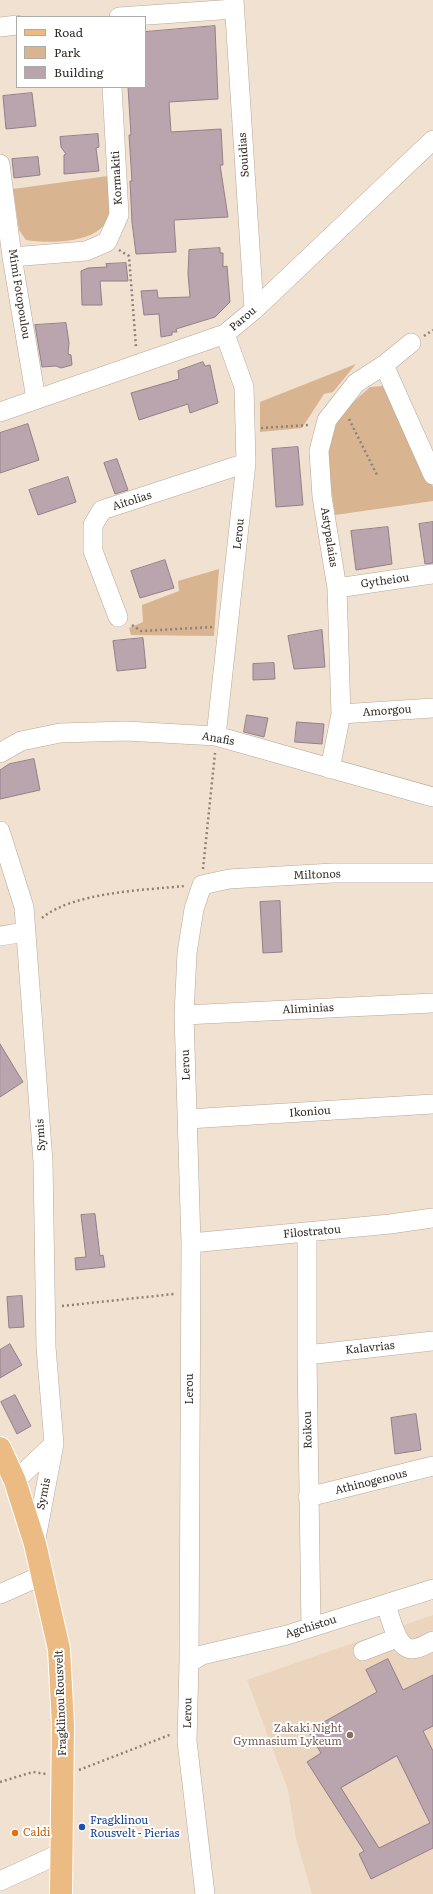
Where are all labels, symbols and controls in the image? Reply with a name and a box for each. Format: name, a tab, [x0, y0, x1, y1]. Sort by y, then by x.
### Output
legend	[16, 16, 146, 88]
text: Road	[54, 23, 83, 41]
text: Park	[54, 43, 80, 61]
text: Building	[54, 63, 103, 81]
street label: Souidias	[236, 132, 252, 178]
street label: Kormakiti	[109, 151, 125, 205]
street label: Mimi Fotopoulou	[5, 248, 33, 340]
street label: Parou	[227, 304, 259, 334]
street label: Aitolias	[111, 489, 153, 513]
street label: Astypalaias	[318, 506, 340, 568]
street label: Lerou	[231, 518, 247, 550]
street label: Gytheiou	[360, 571, 410, 591]
street label: Amorgou	[362, 703, 412, 719]
street label: Anafis	[201, 730, 235, 748]
street label: Miltonos	[293, 868, 341, 882]
street label: Aliminias	[282, 1001, 334, 1017]
street label: Lerou	[179, 1049, 193, 1081]
street label: Ikoniou	[289, 1104, 331, 1120]
street label: Symis	[33, 1119, 49, 1151]
street label: Filostratou	[283, 1223, 341, 1241]
street label: Kalavrias	[345, 1339, 395, 1357]
street label: Lerou	[183, 1373, 197, 1405]
street label: Roikou	[301, 1411, 315, 1449]
street label: Athinogenous	[334, 1467, 408, 1497]
street label: Symis	[34, 1477, 54, 1511]
street label: Agchistou	[284, 1613, 338, 1641]
street label: Fragklinou Rousvelt	[53, 1650, 69, 1756]
street label: Lerou	[181, 1697, 195, 1729]
place label: Zakaki Night Gymnasium Lykeum	[233, 1722, 342, 1748]
marker: Zakaki Night Gymnasium Lykeum	[345, 1730, 355, 1740]
place label: Fragklinou Rousvelt - Pierias	[90, 1814, 180, 1840]
marker: Fragklinou Rousvelt - Pierias	[77, 1822, 87, 1832]
place label: Caldi	[23, 1826, 50, 1840]
marker: Caldi	[10, 1828, 20, 1838]

